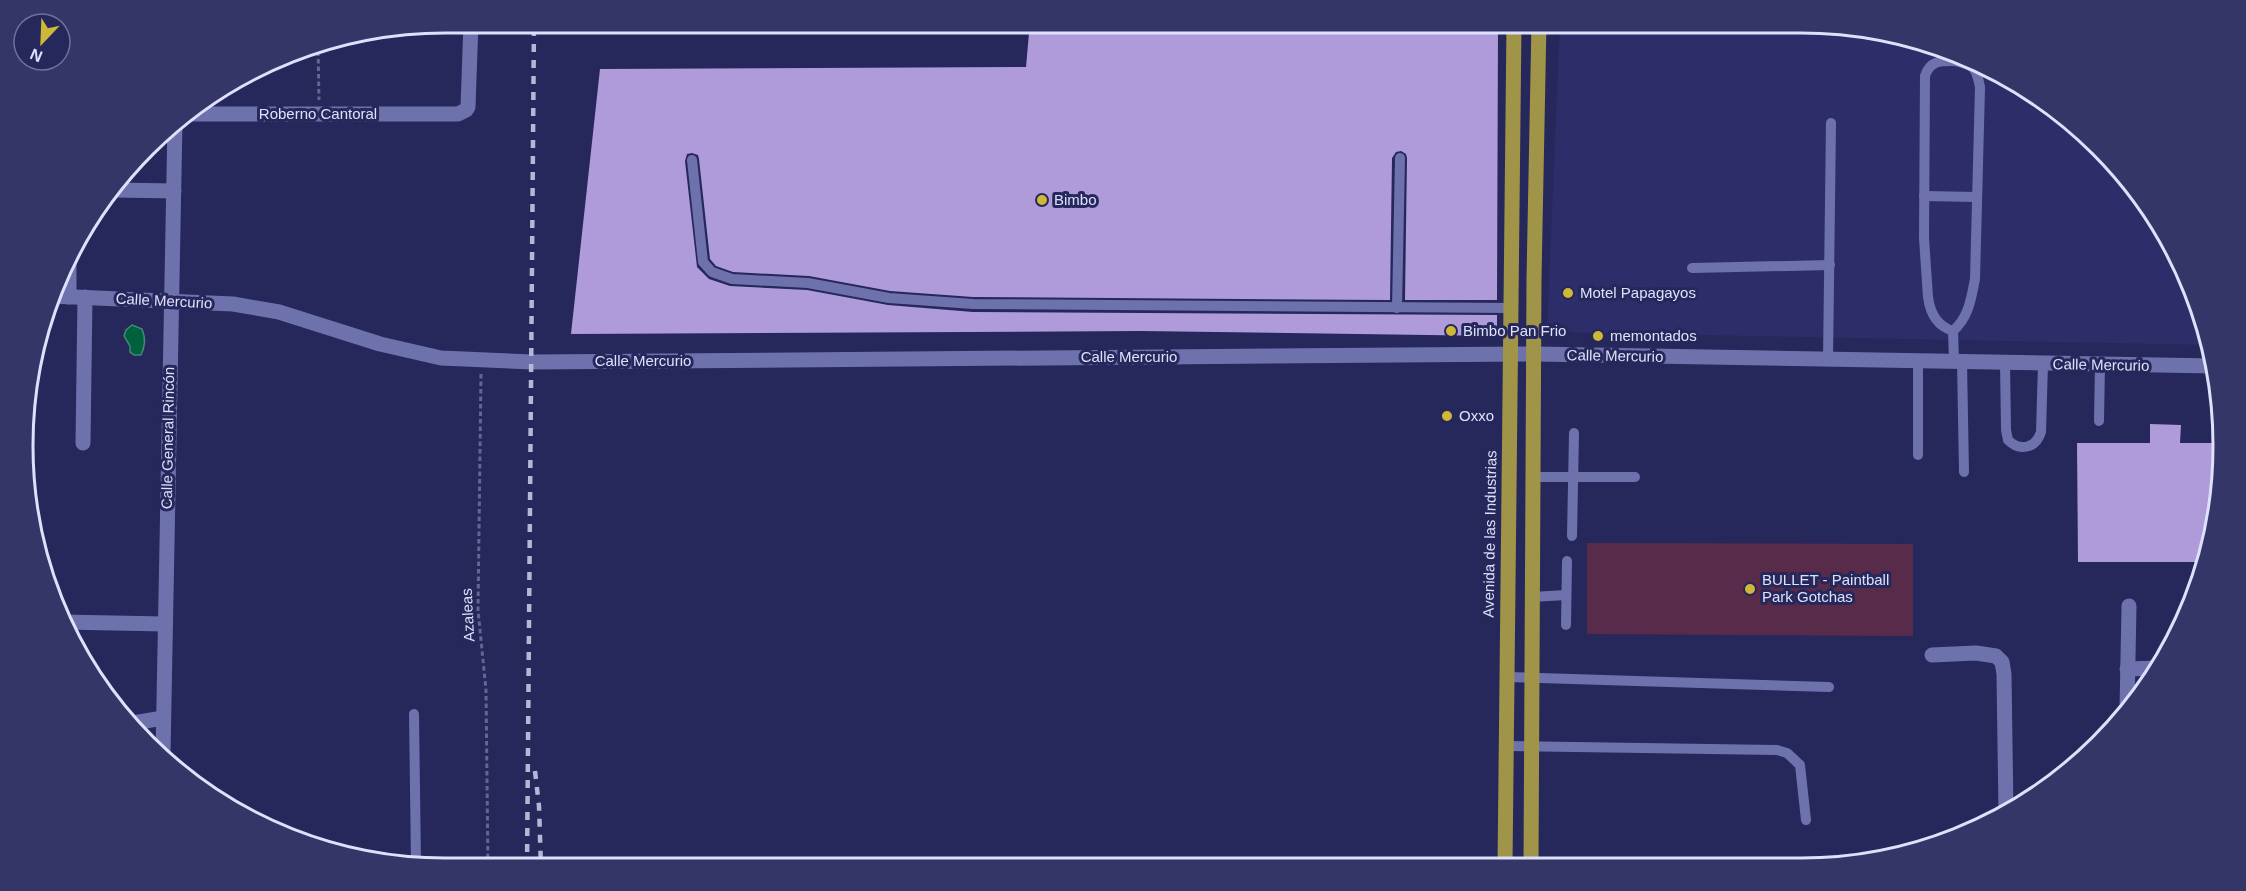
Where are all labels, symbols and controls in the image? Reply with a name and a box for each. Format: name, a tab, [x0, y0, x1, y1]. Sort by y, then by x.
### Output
north arrow	[12, 12, 72, 72]
text: N	[28, 45, 45, 65]
street label: Roberno Cantoral	[259, 105, 377, 122]
place label: Bimbo	[1054, 191, 1097, 208]
marker: Bimbo	[1035, 193, 1049, 207]
place label: Motel Papagayos	[1580, 284, 1696, 301]
marker: Motel Papagayos	[1561, 286, 1575, 300]
street label: Calle Mercurio	[115, 289, 213, 312]
place label: Bimbo Pan Frio	[1463, 322, 1566, 339]
marker: Bimbo Pan Frio	[1444, 324, 1458, 338]
place label: memontados	[1610, 327, 1697, 344]
marker: memontados	[1591, 329, 1605, 343]
street label: Calle Mercurio	[1567, 346, 1664, 365]
street label: Calle Mercurio	[1081, 348, 1177, 365]
street label: Calle Mercurio	[595, 352, 691, 369]
street label: Calle Mercurio	[2053, 355, 2150, 374]
street label: Calle General Rincón	[158, 367, 177, 509]
place label: Oxxo	[1459, 407, 1494, 424]
marker: Oxxo	[1440, 409, 1454, 423]
street label: Avenida de las Industrias	[1480, 450, 1499, 618]
place label: BULLET - Paintball Park Gotchas	[1762, 571, 1889, 605]
marker: BULLET - Paintball Park Gotchas	[1743, 582, 1757, 596]
street label: Azaleas	[458, 588, 477, 642]

